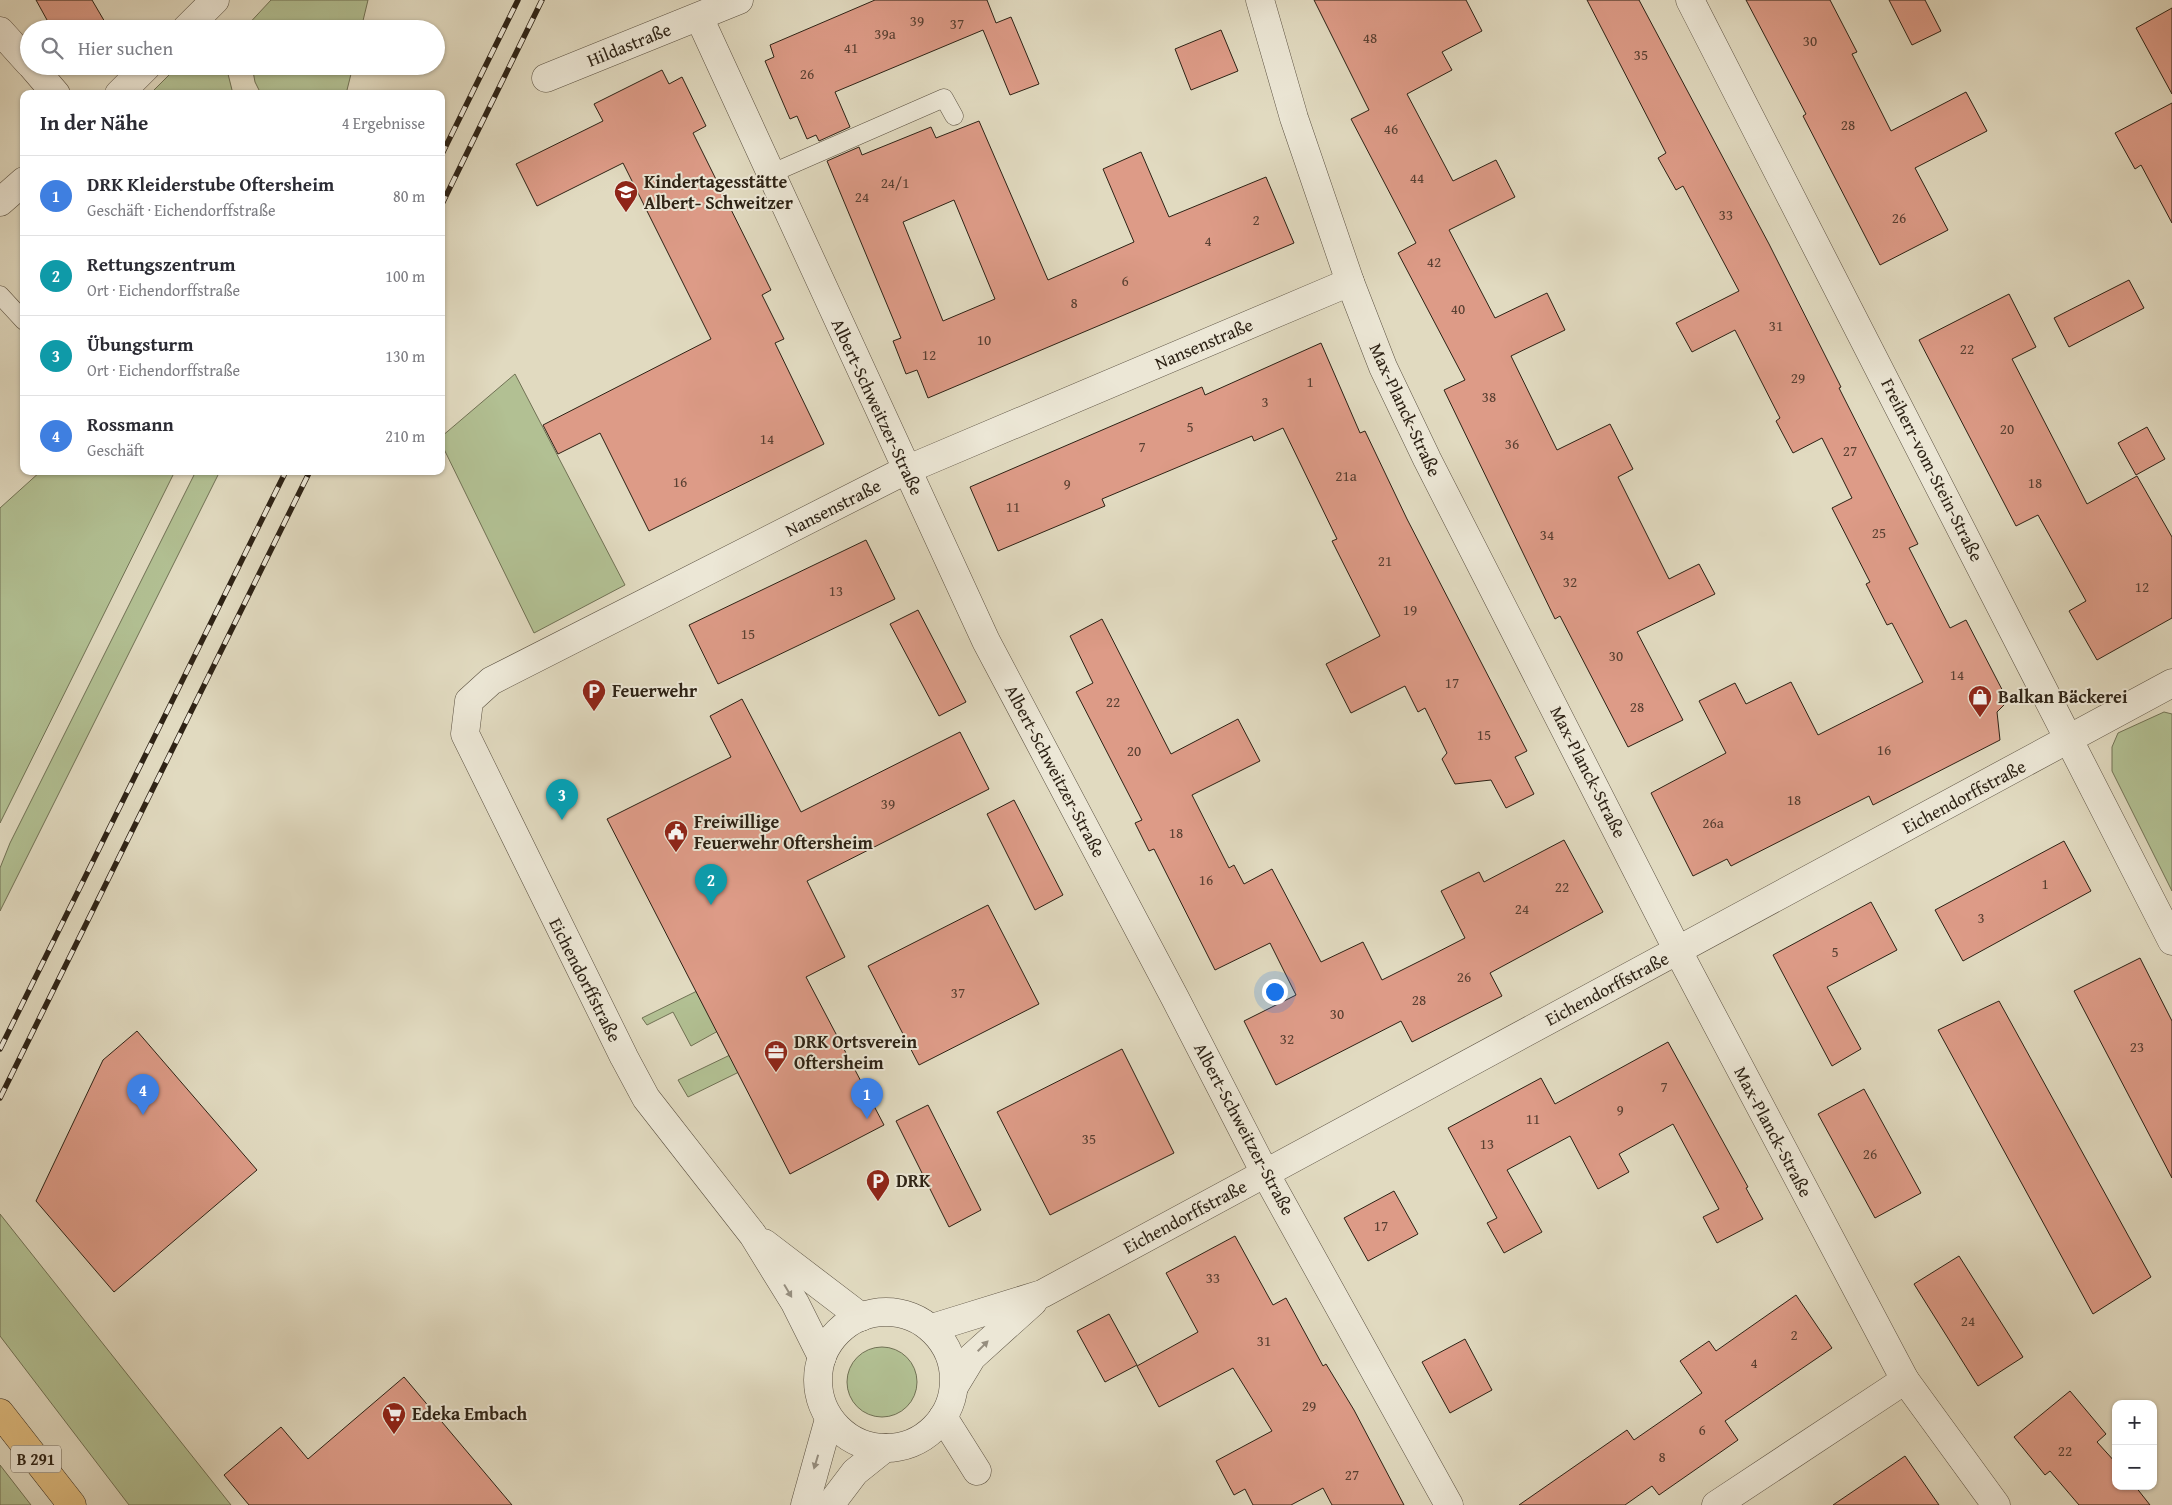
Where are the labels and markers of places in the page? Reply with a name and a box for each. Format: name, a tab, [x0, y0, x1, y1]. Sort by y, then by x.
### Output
place label: Kindertagesstätte Albert- Schweitzer	[644, 168, 794, 216]
school or university icon: Kindertagesstätte Albert- Schweitzer	[613, 179, 639, 213]
place label: Feuerwehr	[612, 677, 698, 704]
parking icon: Feuerwehr	[581, 678, 607, 712]
place label: Balkan Bäckerei	[1998, 683, 2128, 710]
shop icon: Balkan Bäckerei	[1967, 684, 1993, 718]
pin: 3	[546, 779, 578, 820]
place label: Freiwillige Feuerwehr Oftersheim	[694, 808, 874, 856]
public building icon: Freiwillige Feuerwehr Oftersheim	[663, 819, 689, 853]
pin: 2	[695, 864, 727, 905]
place label: DRK Ortsverein Oftersheim	[794, 1028, 917, 1076]
office icon: DRK Ortsverein Oftersheim	[763, 1039, 789, 1073]
pin: 4	[127, 1074, 159, 1115]
pin: 1	[851, 1078, 883, 1119]
place label: DRK	[896, 1167, 931, 1194]
parking icon: DRK	[865, 1168, 891, 1202]
place label: Edeka Embach	[412, 1400, 527, 1427]
supermarket icon: Edeka Embach	[381, 1401, 407, 1435]

